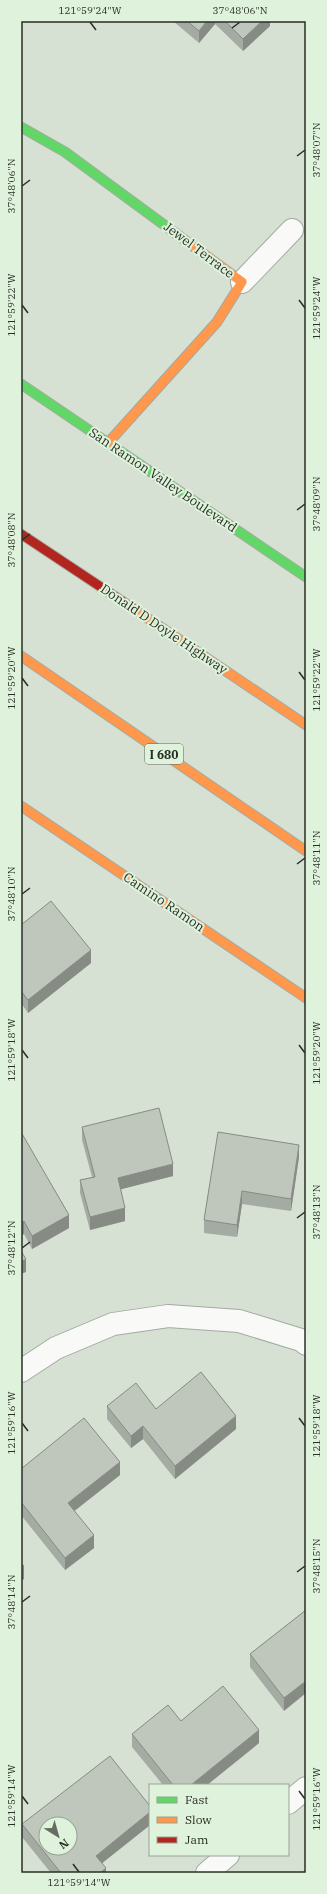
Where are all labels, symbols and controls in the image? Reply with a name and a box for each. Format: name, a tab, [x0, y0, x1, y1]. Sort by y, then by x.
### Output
text: 121°59'24"W	[58, 4, 122, 17]
text: 37°48'06"N	[213, 4, 268, 17]
text: 37°48'07"N	[310, 122, 323, 178]
text: 37°48'06"N	[5, 158, 18, 214]
street label: Jewel Terrace	[160, 218, 238, 282]
text: 121°59'22"W	[5, 273, 18, 337]
text: 121°59'24"W	[310, 276, 323, 340]
street label: San Ramon Valley Boulevard	[86, 424, 240, 536]
text: 37°48'09"N	[310, 476, 323, 532]
text: 37°48'08"N	[5, 512, 18, 568]
street label: Donald D Doyle Highway	[97, 580, 231, 678]
text: 121°59'20"W	[5, 646, 18, 710]
text: 121°59'22"W	[310, 648, 323, 712]
road number: I 680	[145, 744, 183, 764]
text: 37°48'11"N	[310, 830, 323, 886]
text: 37°48'10"N	[5, 866, 18, 922]
street label: Camino Ramon	[120, 869, 208, 935]
text: 121°59'18"W	[5, 1018, 18, 1082]
text: 121°59'20"W	[310, 1021, 323, 1085]
text: 37°48'13"N	[310, 1184, 323, 1240]
text: 37°48'12"N	[5, 1220, 18, 1276]
text: 121°59'16"W	[5, 1391, 18, 1455]
text: 121°59'18"W	[310, 1394, 323, 1458]
text: 37°48'15"N	[310, 1538, 323, 1594]
text: 37°48'14"N	[5, 1574, 18, 1630]
text: 121°59'14"W	[5, 1764, 18, 1828]
text: 121°59'16"W	[310, 1767, 323, 1831]
legend	[149, 1784, 289, 1856]
text: Fast	[185, 1792, 209, 1807]
text: Slow	[185, 1812, 212, 1827]
north arrow	[38, 1816, 78, 1856]
text: Jam	[185, 1832, 209, 1847]
text: N	[56, 1836, 72, 1852]
text: 121°59'14"W	[47, 1876, 111, 1889]

